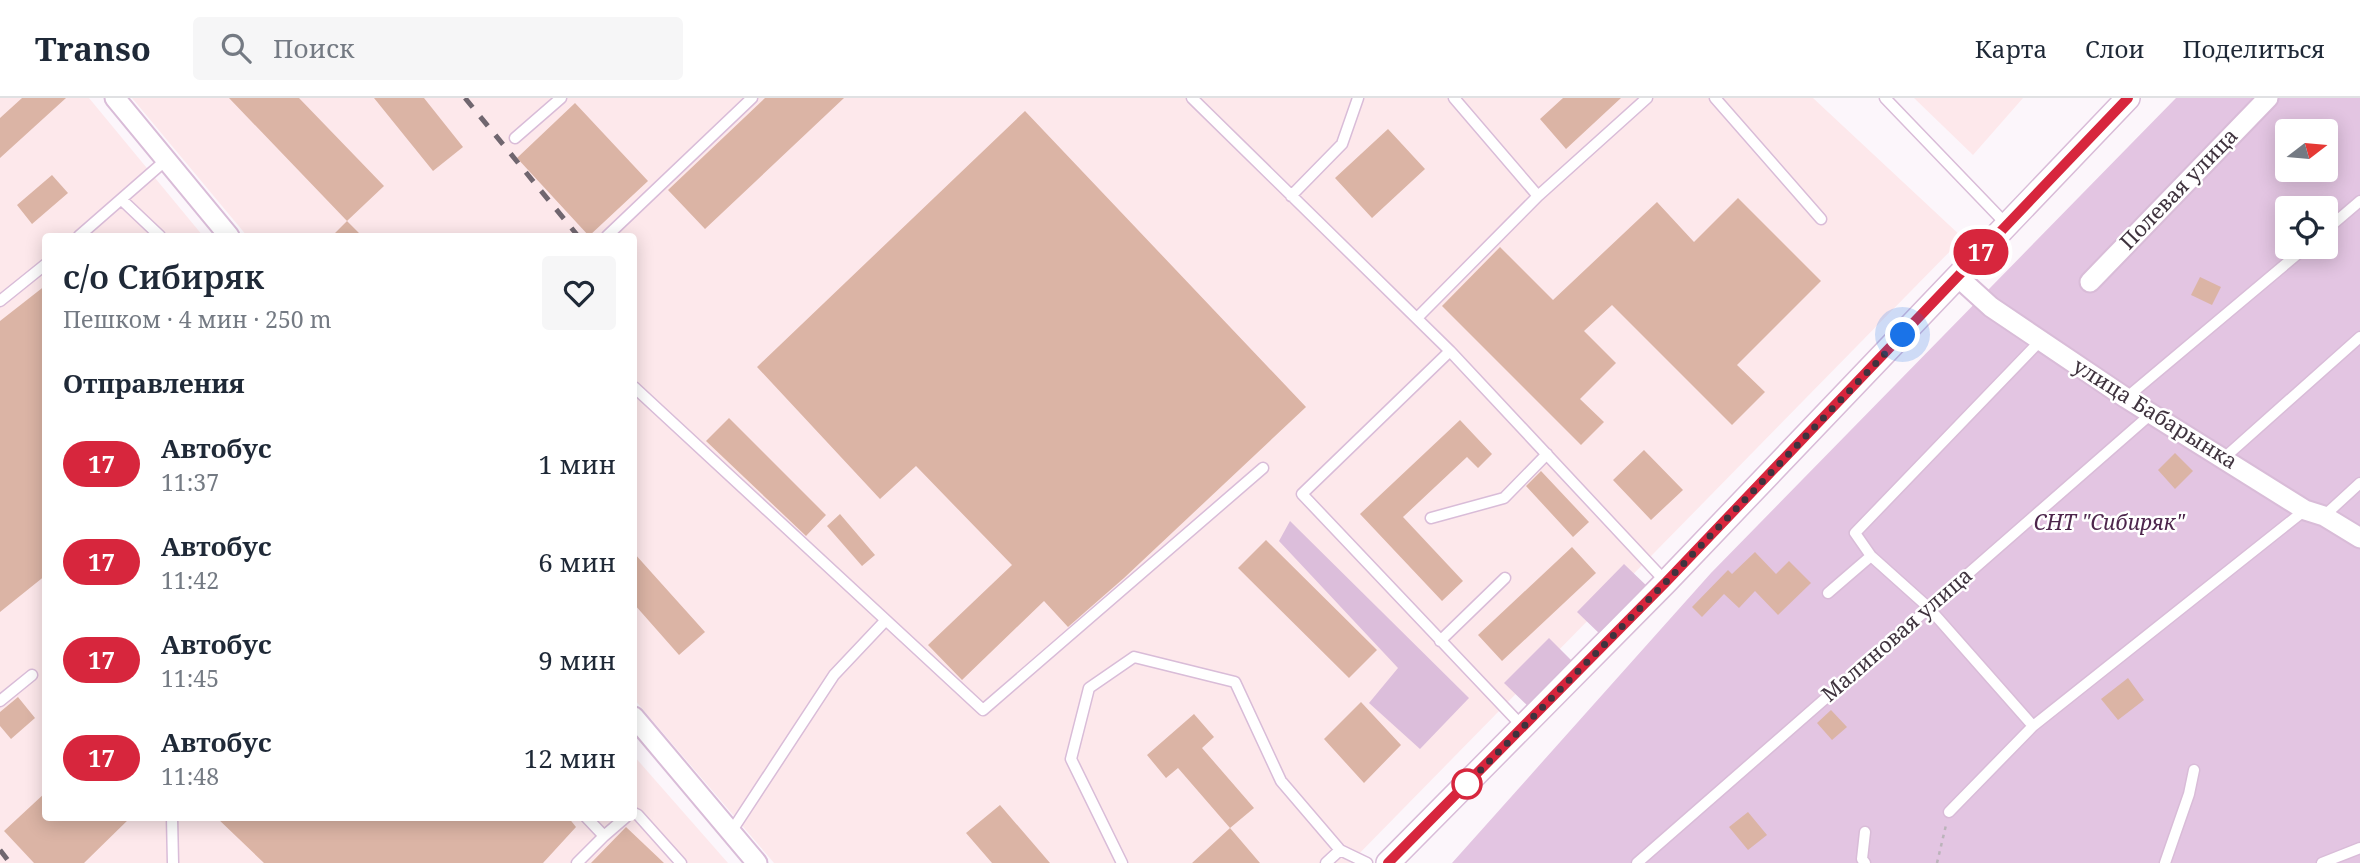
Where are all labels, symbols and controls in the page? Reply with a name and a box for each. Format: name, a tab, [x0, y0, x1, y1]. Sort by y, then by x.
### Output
search box	[193, 17, 683, 80]
text: Transo	[35, 26, 151, 71]
icon: search	[217, 29, 255, 67]
text: Поиск	[273, 30, 354, 66]
text: Карта	[1975, 32, 2047, 65]
text: Слои	[2085, 32, 2145, 65]
text: Поделиться	[2183, 32, 2325, 65]
north arrow	[2275, 119, 2338, 182]
map controls	[2275, 119, 2338, 259]
street label: Полевая улица	[2113, 122, 2243, 255]
button: locate	[2275, 196, 2338, 259]
line badge: 17	[1950, 229, 2012, 275]
text: 17	[1967, 235, 1995, 268]
text: с/о Сибиряк	[63, 254, 264, 299]
button: heart	[542, 256, 616, 330]
text: Пешком · 4 мин · 250 m	[63, 303, 331, 335]
your location	[1885, 317, 1920, 352]
street label: улица Бабарынка	[2068, 351, 2243, 475]
text: Отправления	[63, 365, 245, 401]
text: Автобус	[161, 430, 271, 466]
text: 1 мин	[538, 446, 616, 482]
text: 17	[88, 447, 115, 480]
text: 11:37	[161, 466, 219, 498]
park label: СНТ "Сибиряк"	[2033, 508, 2186, 536]
text: Автобус	[161, 528, 271, 564]
text: 6 мин	[538, 544, 616, 580]
text: 17	[88, 545, 115, 578]
street label: Малиновая улица	[1815, 561, 1978, 708]
text: 11:42	[161, 564, 219, 596]
text: Автобус	[161, 626, 271, 662]
text: 9 мин	[538, 642, 616, 678]
text: 17	[88, 643, 115, 676]
text: 11:45	[161, 662, 219, 694]
text: Автобус	[161, 724, 271, 760]
text: 12 мин	[524, 740, 616, 776]
text: 17	[88, 741, 115, 774]
text: 11:48	[161, 760, 219, 792]
unlabelled marker	[1452, 769, 1482, 799]

